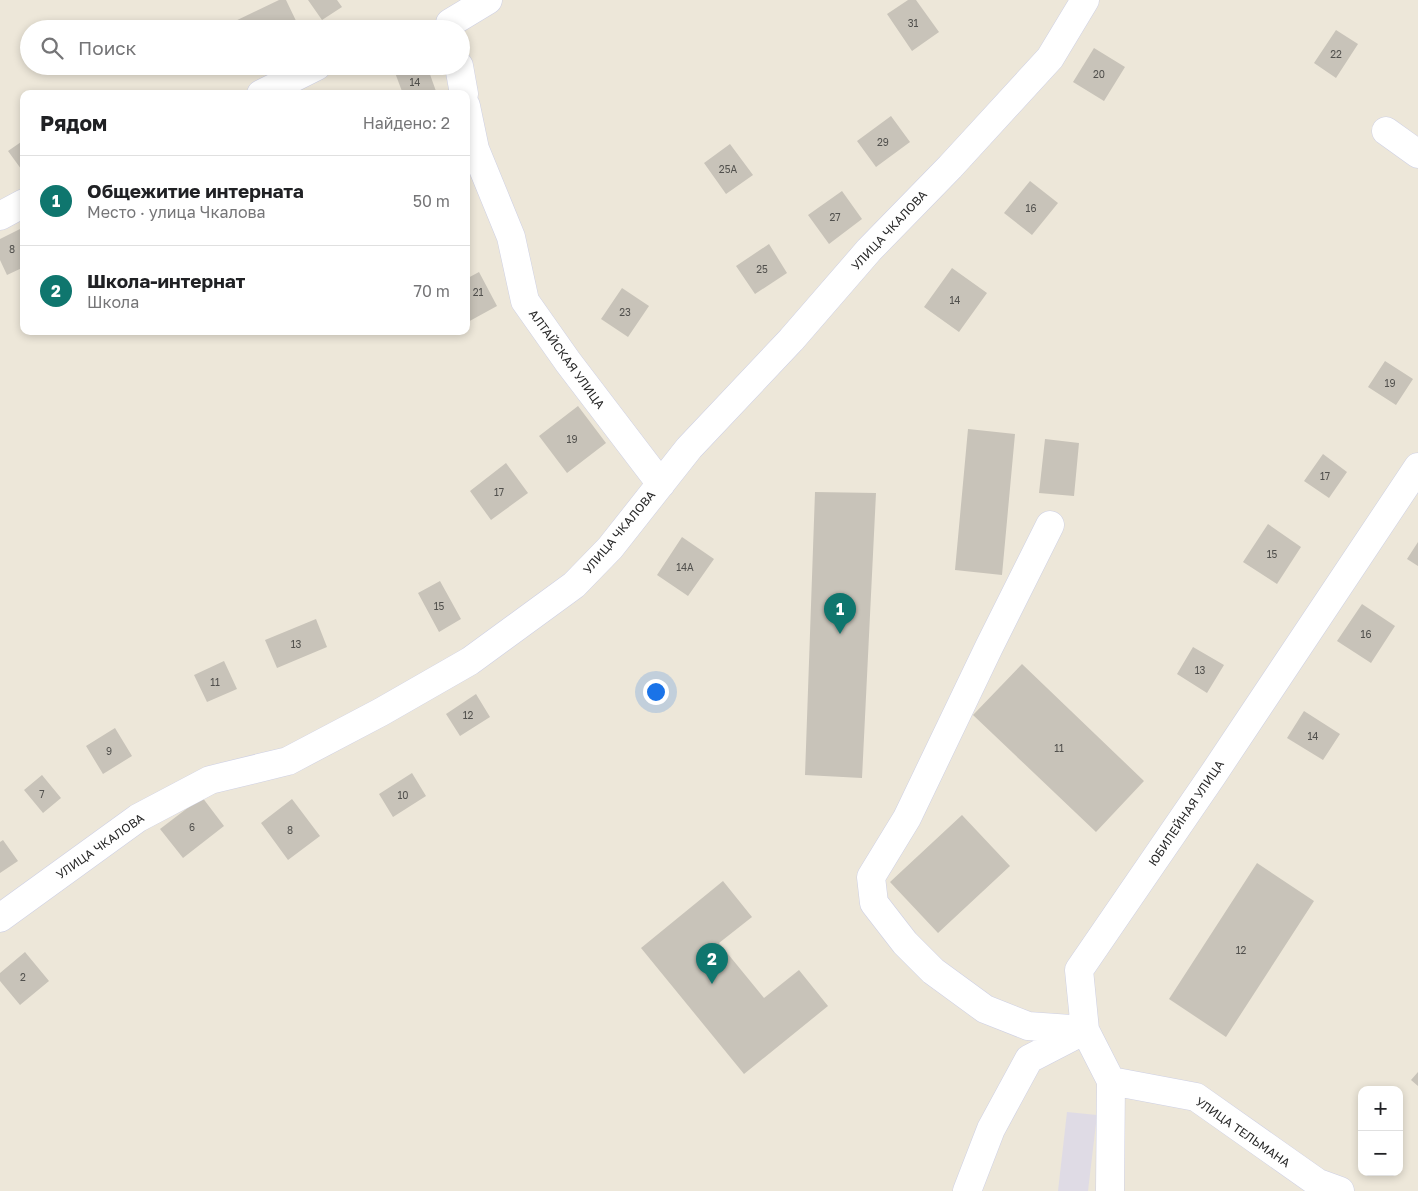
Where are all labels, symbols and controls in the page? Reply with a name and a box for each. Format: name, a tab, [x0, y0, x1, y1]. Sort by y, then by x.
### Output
house number: 31	[908, 17, 918, 29]
search box	[20, 20, 470, 75]
icon: search	[38, 34, 66, 62]
text: Поиск	[78, 36, 137, 59]
house number: 22	[1330, 48, 1342, 60]
house number: 20	[1093, 68, 1105, 80]
house number: 14	[410, 76, 420, 88]
text: Рядом	[40, 110, 107, 136]
text: Найдено: 2	[363, 113, 450, 133]
house number: 29	[877, 136, 889, 148]
house number: 25А	[719, 163, 737, 175]
text: Общежитие интерната	[87, 179, 304, 202]
street label: УЛИЦА ЧКАЛОВА	[848, 187, 930, 273]
text: 1	[52, 191, 60, 211]
text: 50 m	[413, 191, 450, 211]
text: Место · улица Чкалова	[87, 202, 266, 222]
house number: 16	[1026, 202, 1036, 214]
house number: 27	[829, 211, 841, 223]
house number: 8	[9, 243, 15, 255]
house number: 25	[756, 263, 768, 275]
text: Школа-интернат	[87, 269, 245, 292]
text: 2	[51, 281, 61, 301]
text: 70 m	[413, 281, 450, 301]
house number: 21	[473, 286, 483, 298]
text: Школа	[87, 292, 139, 312]
house number: 14	[950, 294, 960, 306]
street label: АЛТАЙСКАЯ УЛИЦА	[526, 306, 608, 412]
house number: 23	[619, 306, 631, 318]
house number: 19	[1385, 377, 1395, 389]
house number: 19	[567, 433, 577, 445]
house number: 17	[1320, 470, 1330, 482]
house number: 17	[494, 486, 504, 498]
street label: УЛИЦА ЧКАЛОВА	[580, 487, 658, 577]
house number: 15	[1267, 548, 1278, 560]
house number: 14А	[676, 561, 694, 573]
pin: 1	[824, 593, 856, 634]
house number: 15	[434, 600, 445, 612]
house number: 16	[1361, 628, 1371, 640]
house number: 13	[291, 638, 301, 650]
house number: 13	[1195, 664, 1205, 676]
house number: 11	[210, 676, 220, 688]
your location	[643, 679, 669, 705]
house number: 12	[463, 709, 474, 721]
house number: 14	[1308, 730, 1318, 742]
house number: 11	[1054, 742, 1064, 754]
house number: 9	[106, 745, 112, 757]
street label: ЮБИЛЕЙНАЯ УЛИЦА	[1145, 757, 1227, 869]
house number: 7	[39, 788, 45, 800]
house number: 10	[397, 789, 409, 801]
street label: УЛИЦА ЧКАЛОВА	[53, 810, 147, 882]
house number: 6	[189, 821, 195, 833]
house number: 8	[287, 824, 293, 836]
pin: 2	[696, 943, 728, 984]
house number: 12	[1236, 944, 1247, 956]
house number: 2	[20, 971, 26, 983]
map controls	[1358, 1086, 1403, 1176]
button: +	[1358, 1086, 1403, 1131]
street label: УЛИЦА ТЕЛЬМАНА	[1193, 1094, 1293, 1170]
button: −	[1358, 1131, 1403, 1176]

